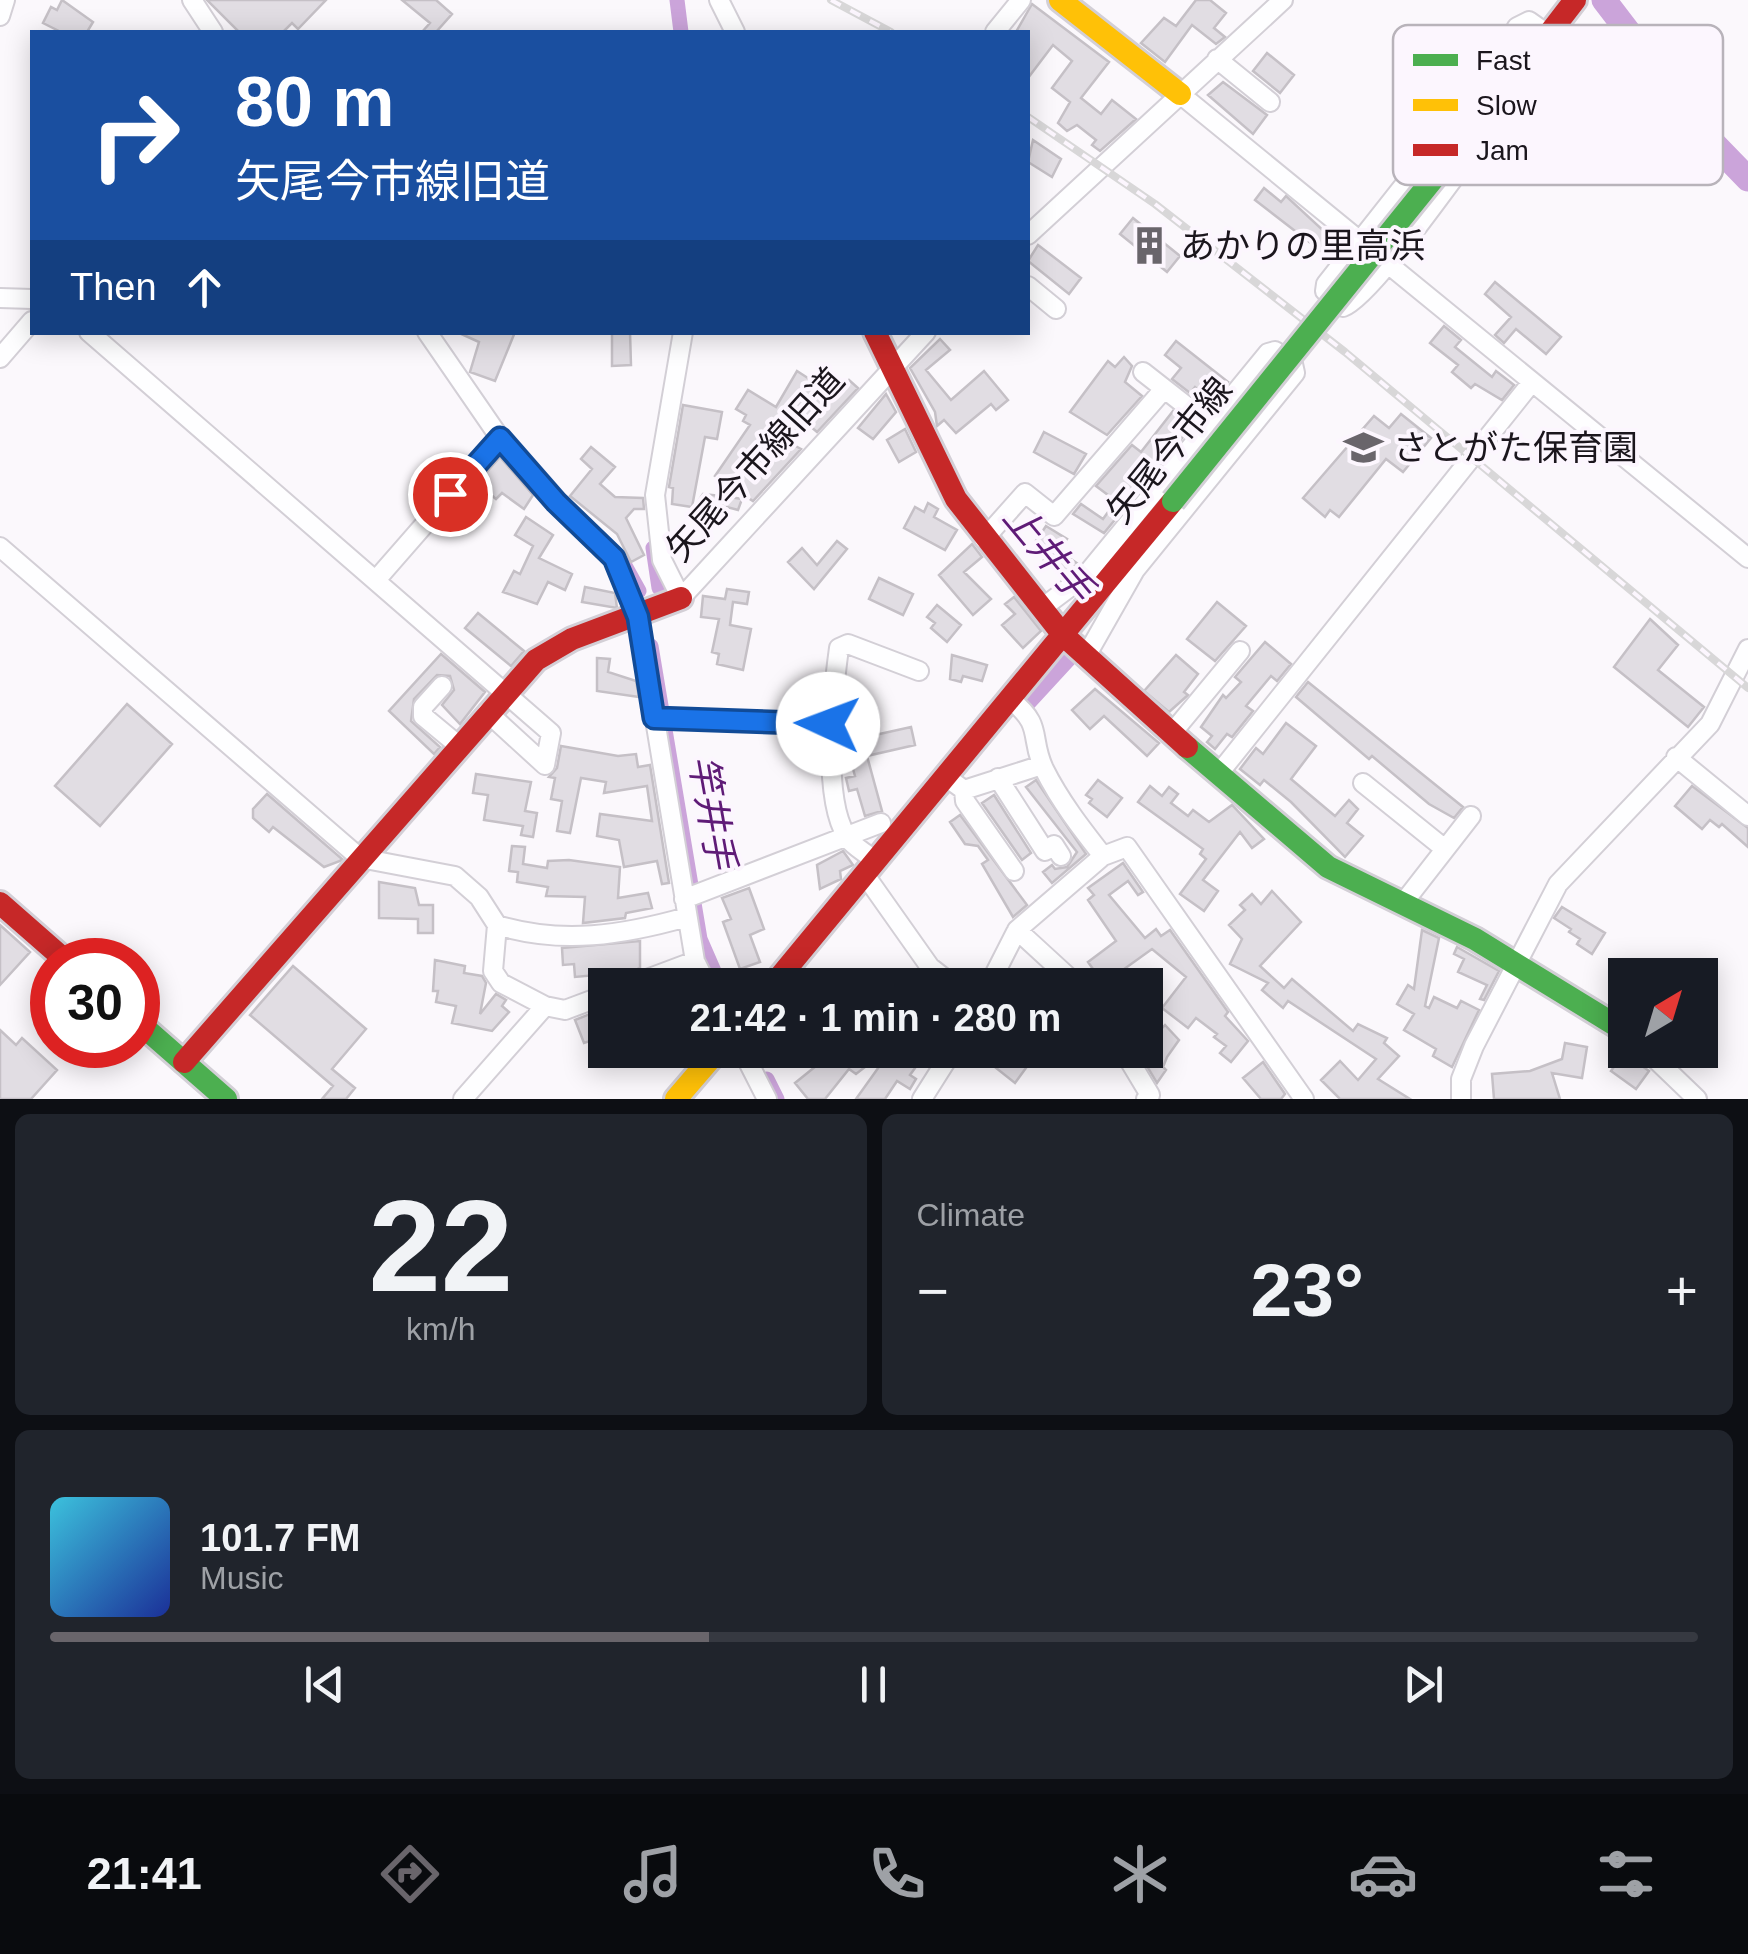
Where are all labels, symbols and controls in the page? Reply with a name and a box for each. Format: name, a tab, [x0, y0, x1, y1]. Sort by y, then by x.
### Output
legend	[1393, 25, 1723, 185]
text: Fast	[1476, 45, 1531, 76]
text: 80 m	[235, 63, 395, 141]
icon: right	[70, 70, 200, 200]
text: Slow	[1476, 90, 1537, 121]
text: Jam	[1476, 135, 1529, 166]
text: 矢尾今市線旧道	[235, 156, 550, 207]
building icon: あかりの里高浜	[1129, 224, 1171, 266]
place label: あかりの里高浜	[1180, 226, 1425, 265]
icon: ahead	[177, 260, 232, 315]
text: Then	[70, 266, 157, 308]
street label: 矢尾今市線旧道	[659, 360, 851, 568]
street label: 矢尾今市線	[1099, 370, 1239, 530]
school or university icon: さとがた保育園	[1342, 426, 1384, 468]
place label: さとがた保育園	[1393, 428, 1638, 467]
pin	[408, 452, 493, 537]
icon: arrive	[423, 467, 478, 522]
water label: 上井手	[995, 496, 1102, 612]
position arrow	[776, 672, 880, 776]
water label: 竿井手	[681, 752, 743, 874]
speed limit sign: 30	[30, 938, 160, 1068]
north arrow	[1608, 958, 1718, 1068]
map controls	[1608, 958, 1718, 1068]
text: 21:42 · 1 min · 280 m	[690, 997, 1061, 1039]
text: 22	[368, 1173, 513, 1319]
text: Climate	[917, 1197, 1025, 1233]
text: 23°	[1251, 1248, 1364, 1332]
text: −	[917, 1260, 949, 1322]
text: +	[1666, 1260, 1698, 1322]
text: km/h	[406, 1311, 475, 1347]
text: 101.7 FM	[200, 1517, 361, 1559]
text: Music	[200, 1560, 284, 1596]
icon: previous	[297, 1657, 352, 1712]
icon: pause	[846, 1657, 901, 1712]
icon: next	[1396, 1657, 1451, 1712]
icon: directions	[375, 1839, 445, 1909]
icon: music	[618, 1839, 688, 1909]
icon: phone	[862, 1839, 932, 1909]
icon: climate	[1105, 1839, 1175, 1909]
icon: car	[1348, 1839, 1418, 1909]
icon: filters	[1591, 1839, 1661, 1909]
text: 21:41	[87, 1848, 202, 1899]

